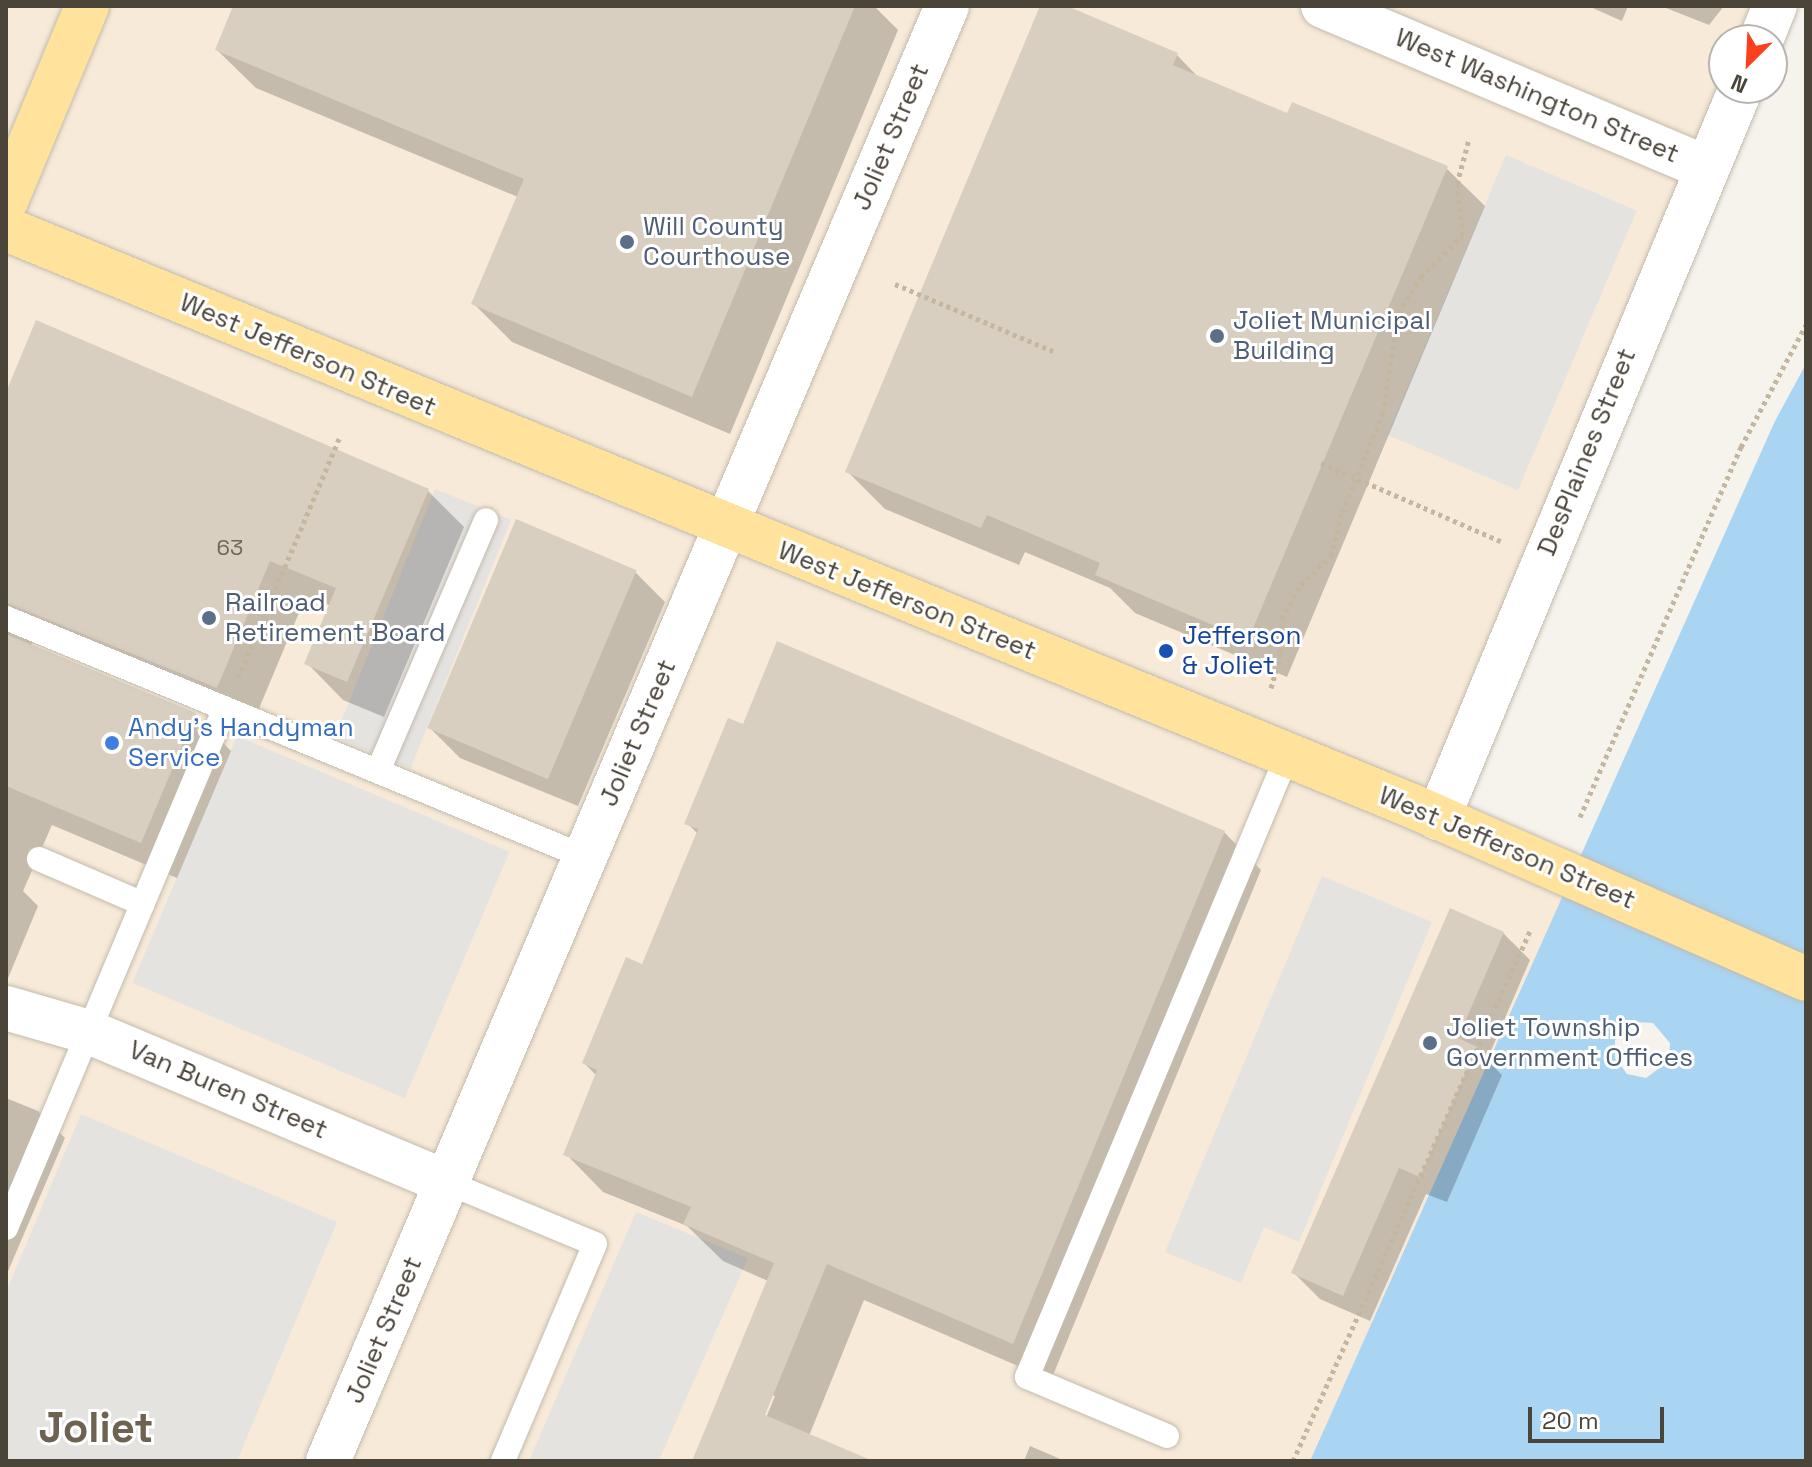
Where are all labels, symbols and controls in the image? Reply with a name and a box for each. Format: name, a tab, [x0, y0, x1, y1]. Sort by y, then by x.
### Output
street label: West Washington Street	[1390, 22, 1684, 170]
north arrow	[1708, 24, 1788, 104]
street label: Joliet Street	[846, 59, 936, 215]
text: N	[1727, 68, 1751, 100]
place label: Will County Courthouse	[643, 211, 790, 272]
marker: Will County Courthouse	[618, 233, 636, 251]
street label: West Jefferson Street	[175, 287, 441, 423]
place label: Joliet Municipal Building	[1233, 305, 1431, 366]
marker: Joliet Municipal Building	[1208, 327, 1226, 345]
street label: DesPlaines Street	[1531, 344, 1643, 560]
house number: 63	[217, 535, 243, 561]
street label: West Jefferson Street	[773, 535, 1041, 667]
place label: Railroad Retirement Board	[225, 587, 446, 648]
marker: Railroad Retirement Board	[200, 609, 218, 627]
place label: Jefferson & Joliet	[1182, 620, 1301, 682]
marker: Jefferson & Joliet	[1157, 642, 1175, 660]
street label: Joliet Street	[593, 655, 683, 811]
place label: Andy's Handyman Service	[128, 712, 354, 774]
marker: Andy's Handyman Service	[103, 734, 121, 752]
street label: West Jefferson Street	[1374, 780, 1640, 916]
place label: Joliet Township Government Offices	[1446, 1012, 1693, 1074]
street label: Van Buren Street	[124, 1034, 332, 1146]
marker: Joliet Township Government Offices	[1421, 1034, 1439, 1052]
street label: Joliet Street	[339, 1252, 429, 1408]
scale bar	[1532, 1391, 1668, 1441]
district label: Joliet	[39, 1403, 153, 1453]
text: 20 m	[1542, 1405, 1599, 1436]

